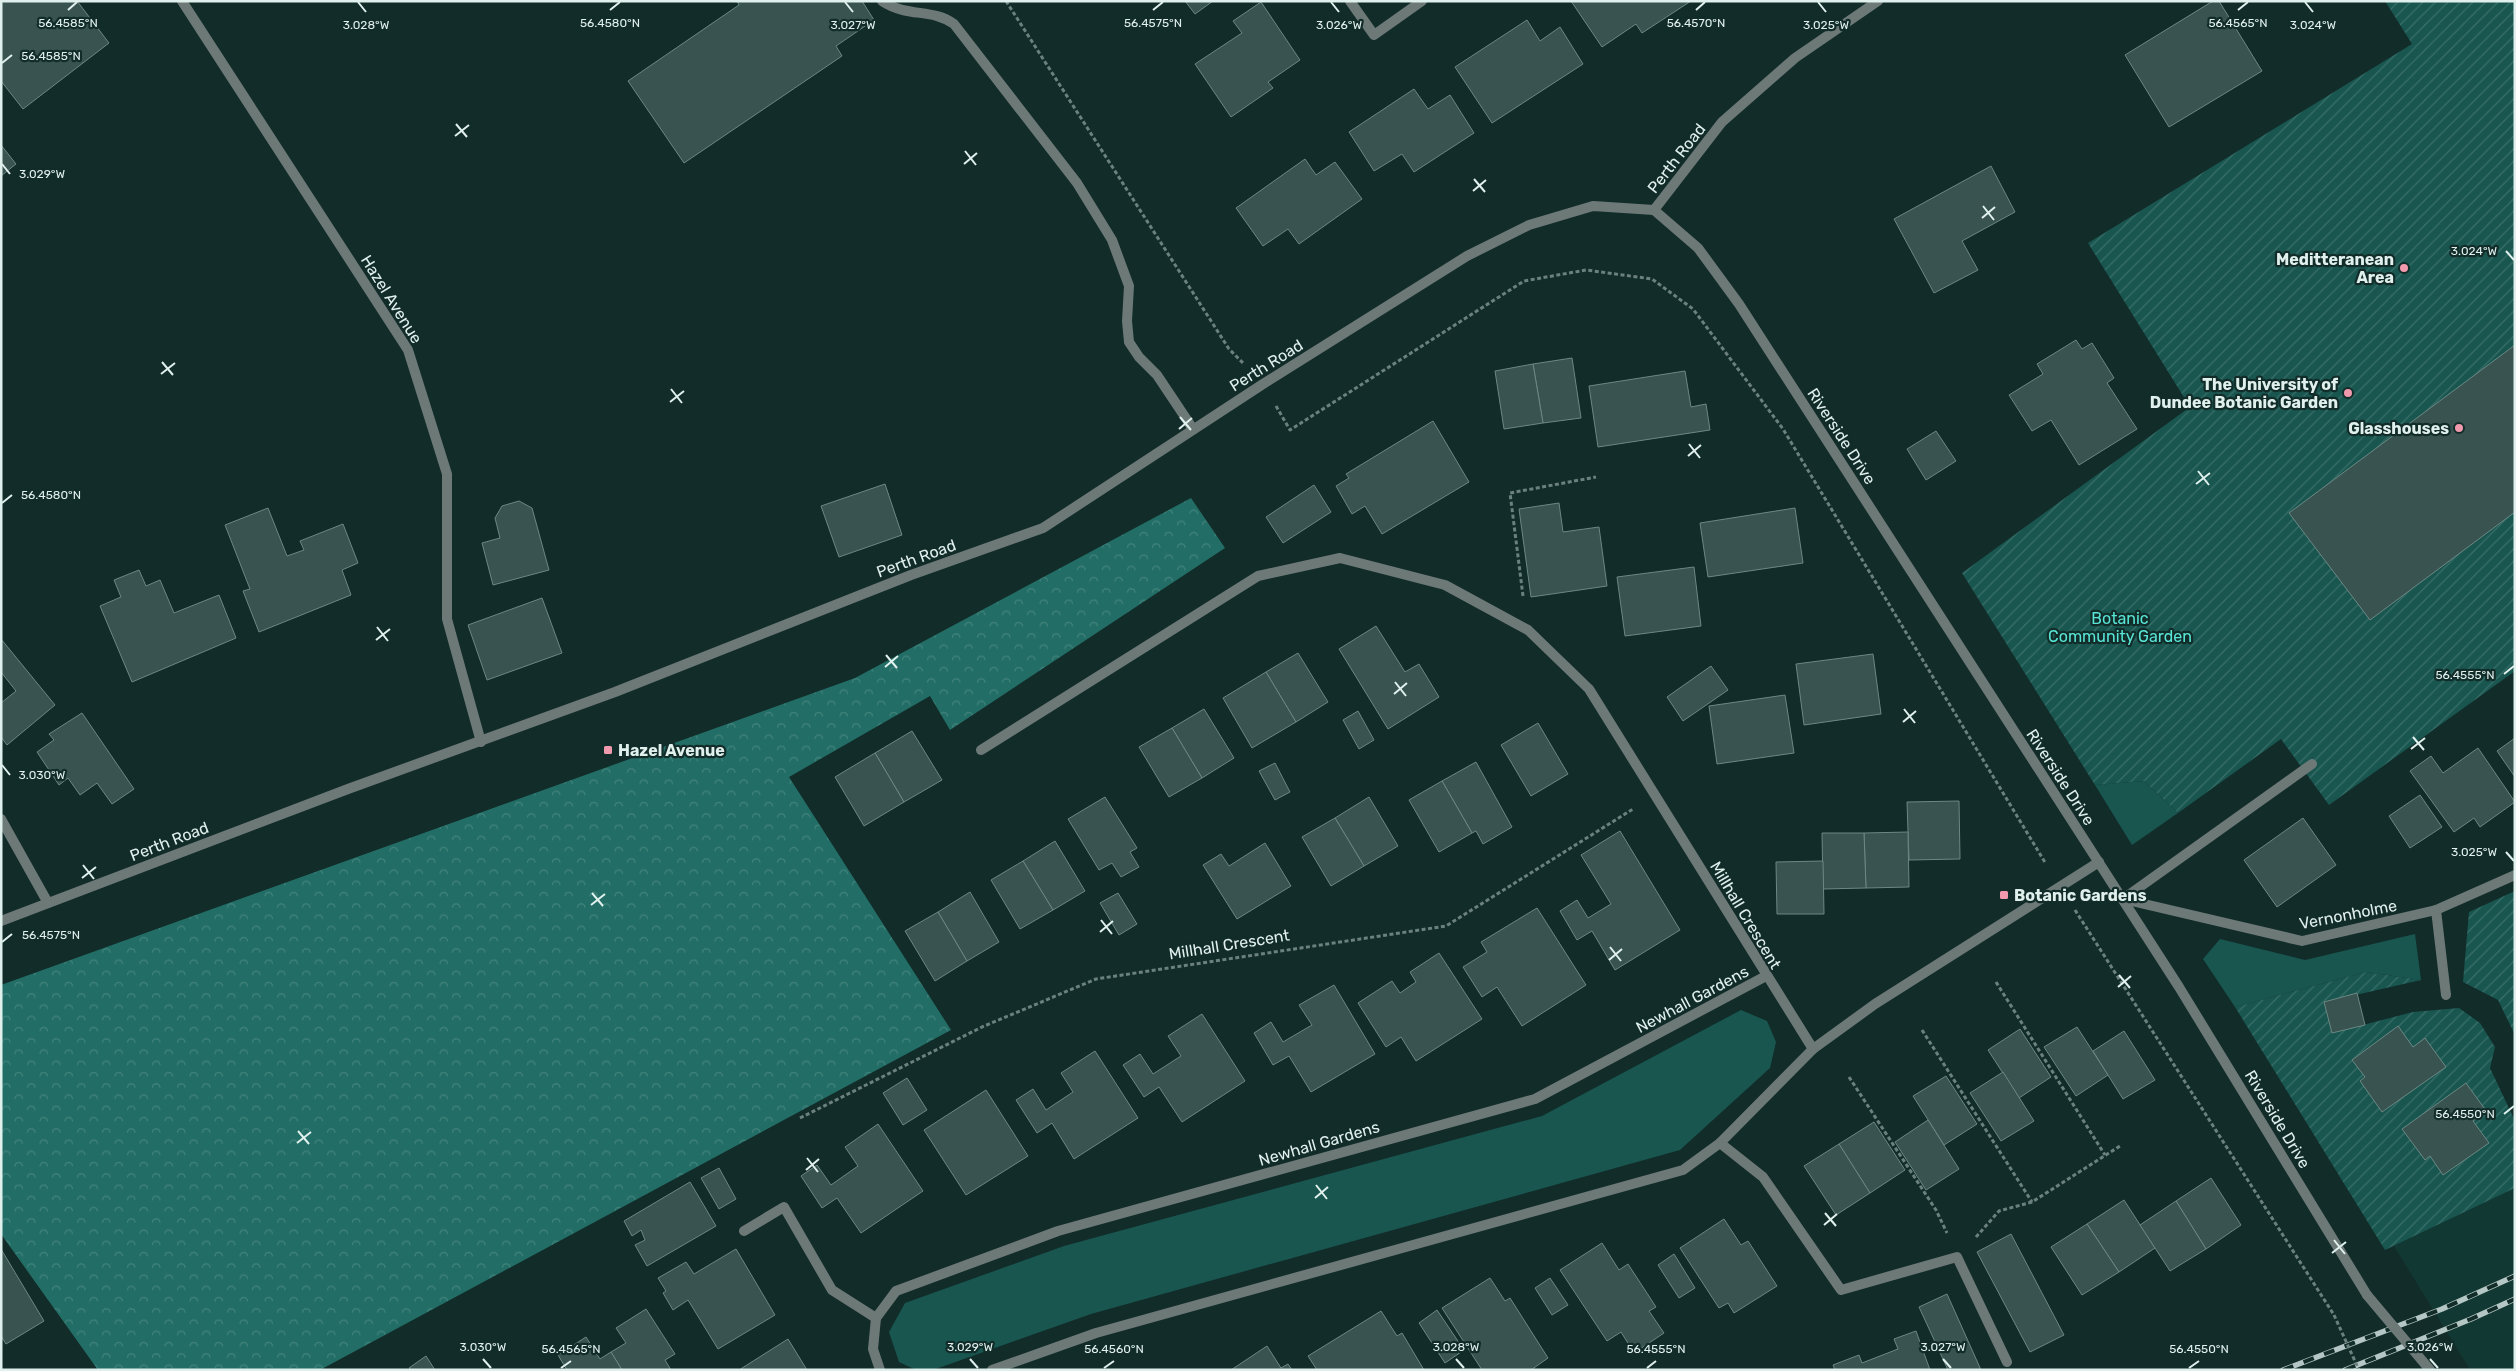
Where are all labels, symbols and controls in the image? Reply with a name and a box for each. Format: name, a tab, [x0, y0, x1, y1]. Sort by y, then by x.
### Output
text: 56.4585°N	[38, 16, 98, 30]
text: 56.4580°N	[580, 16, 640, 30]
text: 56.4575°N	[1124, 16, 1182, 30]
text: 56.4570°N	[1667, 16, 1725, 30]
text: 56.4565°N	[2208, 16, 2268, 30]
text: 3.028°W	[343, 18, 390, 32]
text: 3.027°W	[830, 18, 876, 32]
text: 3.026°W	[1316, 18, 1362, 32]
text: 3.025°W	[1803, 18, 1849, 32]
text: 3.024°W	[2290, 18, 2337, 32]
text: 56.4585°N	[21, 49, 81, 63]
street label: Perth Road	[1643, 120, 1709, 197]
text: 3.029°W	[19, 167, 65, 181]
text: 3.024°W	[2451, 244, 2498, 258]
place label: Meditteranean Area	[2276, 250, 2394, 287]
street label: Hazel Avenue	[357, 252, 426, 347]
marker: Meditteranean Area	[2398, 262, 2410, 274]
street label: Perth Road	[1226, 335, 1307, 395]
place label: The University of Dundee Botanic Garden	[2150, 375, 2339, 412]
street label: Riverside Drive	[1803, 385, 1880, 488]
marker: The University of Dundee Botanic Garden	[2342, 387, 2354, 399]
place label: Glasshouses	[2348, 419, 2449, 438]
marker: Glasshouses	[2453, 422, 2465, 434]
text: 56.4580°N	[21, 488, 81, 502]
street label: Perth Road	[874, 535, 958, 582]
park label: Botanic Community Garden	[2048, 609, 2192, 646]
text: 56.4555°N	[2435, 668, 2495, 682]
street label: Riverside Drive	[2022, 726, 2099, 829]
place label: Hazel Avenue	[618, 741, 725, 760]
marker: Hazel Avenue	[602, 744, 614, 756]
text: 3.030°W	[19, 768, 66, 782]
street label: Perth Road	[127, 818, 211, 865]
text: 3.025°W	[2451, 845, 2497, 859]
street label: Millhall Crescent	[1706, 858, 1785, 972]
place label: Botanic Gardens	[2014, 886, 2147, 905]
marker: Botanic Gardens	[1998, 889, 2010, 901]
street label: Vernonholme	[2298, 896, 2399, 933]
street label: Millhall Crescent	[1167, 926, 1291, 963]
text: 56.4575°N	[22, 928, 80, 942]
street label: Newhall Gardens	[1633, 962, 1752, 1037]
street label: Riverside Drive	[2241, 1067, 2314, 1172]
text: 56.4550°N	[2435, 1107, 2495, 1121]
street label: Newhall Gardens	[1256, 1117, 1382, 1170]
text: 3.030°W	[460, 1340, 507, 1354]
text: 3.029°W	[947, 1340, 993, 1354]
text: 3.028°W	[1433, 1340, 1480, 1354]
text: 3.027°W	[1920, 1340, 1966, 1354]
text: 3.026°W	[2407, 1340, 2453, 1354]
text: 56.4565°N	[541, 1342, 601, 1356]
text: 56.4560°N	[1084, 1342, 1144, 1356]
text: 56.4555°N	[1626, 1342, 1686, 1356]
text: 56.4550°N	[2169, 1342, 2229, 1356]

